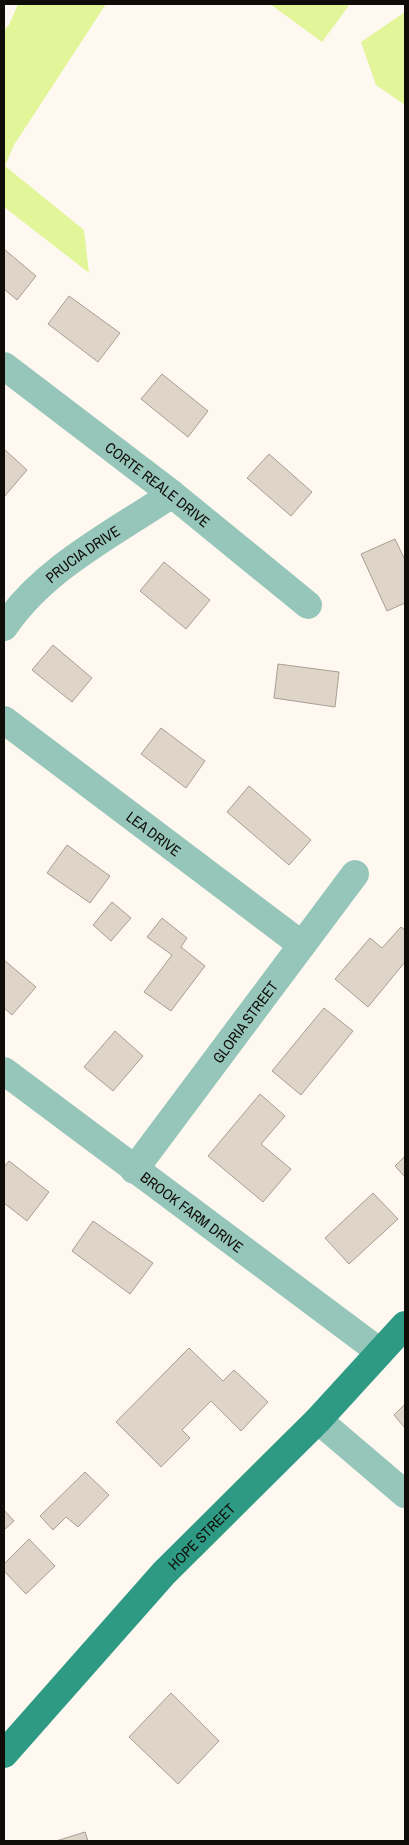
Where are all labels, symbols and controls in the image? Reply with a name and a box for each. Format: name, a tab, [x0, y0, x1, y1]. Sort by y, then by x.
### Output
street label: CORTE REALE DRIVE	[101, 437, 215, 532]
street label: PRUCIA DRIVE	[40, 520, 124, 587]
street label: LEA DRIVE	[122, 806, 186, 861]
street label: GLORIA STREET	[207, 976, 283, 1067]
street label: BROOK FARM DRIVE	[137, 1166, 248, 1257]
street label: HOPE STREET	[163, 1498, 240, 1574]

